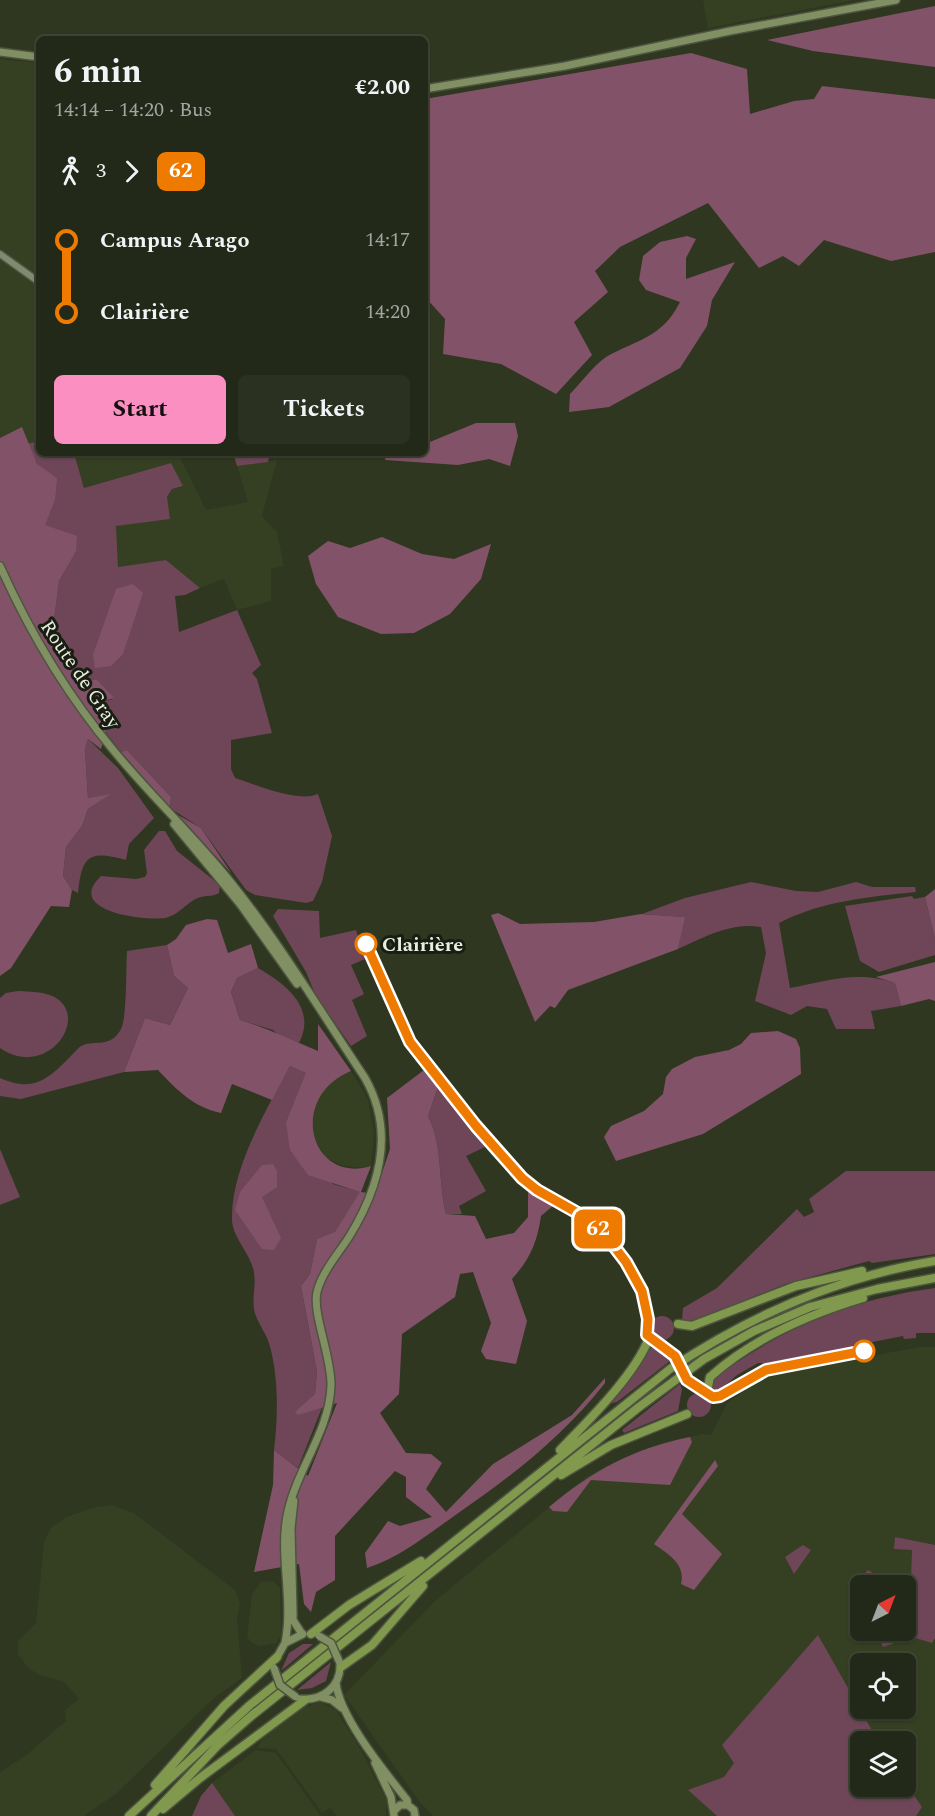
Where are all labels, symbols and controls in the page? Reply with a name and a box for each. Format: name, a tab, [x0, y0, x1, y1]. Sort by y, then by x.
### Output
text: 6 min	[54, 47, 142, 97]
text: €2.00	[355, 71, 410, 104]
text: 14:14 – 14:20 · Bus	[54, 95, 212, 125]
icon: walk	[54, 155, 87, 188]
icon: forward	[115, 155, 148, 188]
text: 62	[169, 155, 193, 187]
text: 3	[96, 156, 106, 186]
text: Campus Arago	[100, 224, 249, 257]
text: 14:17	[365, 225, 410, 255]
text: Clairière	[100, 296, 189, 329]
text: 14:20	[365, 297, 410, 327]
button: Start	[54, 375, 226, 444]
button: Tickets	[238, 375, 410, 444]
street label: Route de Gray	[33, 614, 129, 736]
place label: Clairière	[382, 930, 463, 960]
marker: Clairière	[355, 933, 377, 955]
line badge: 62	[571, 1210, 625, 1248]
text: 62	[586, 1213, 610, 1245]
unlabelled marker	[853, 1340, 875, 1362]
north arrow	[850, 1575, 916, 1641]
map controls	[850, 1575, 916, 1797]
button: locate	[850, 1653, 916, 1719]
button: layers	[850, 1731, 916, 1797]

